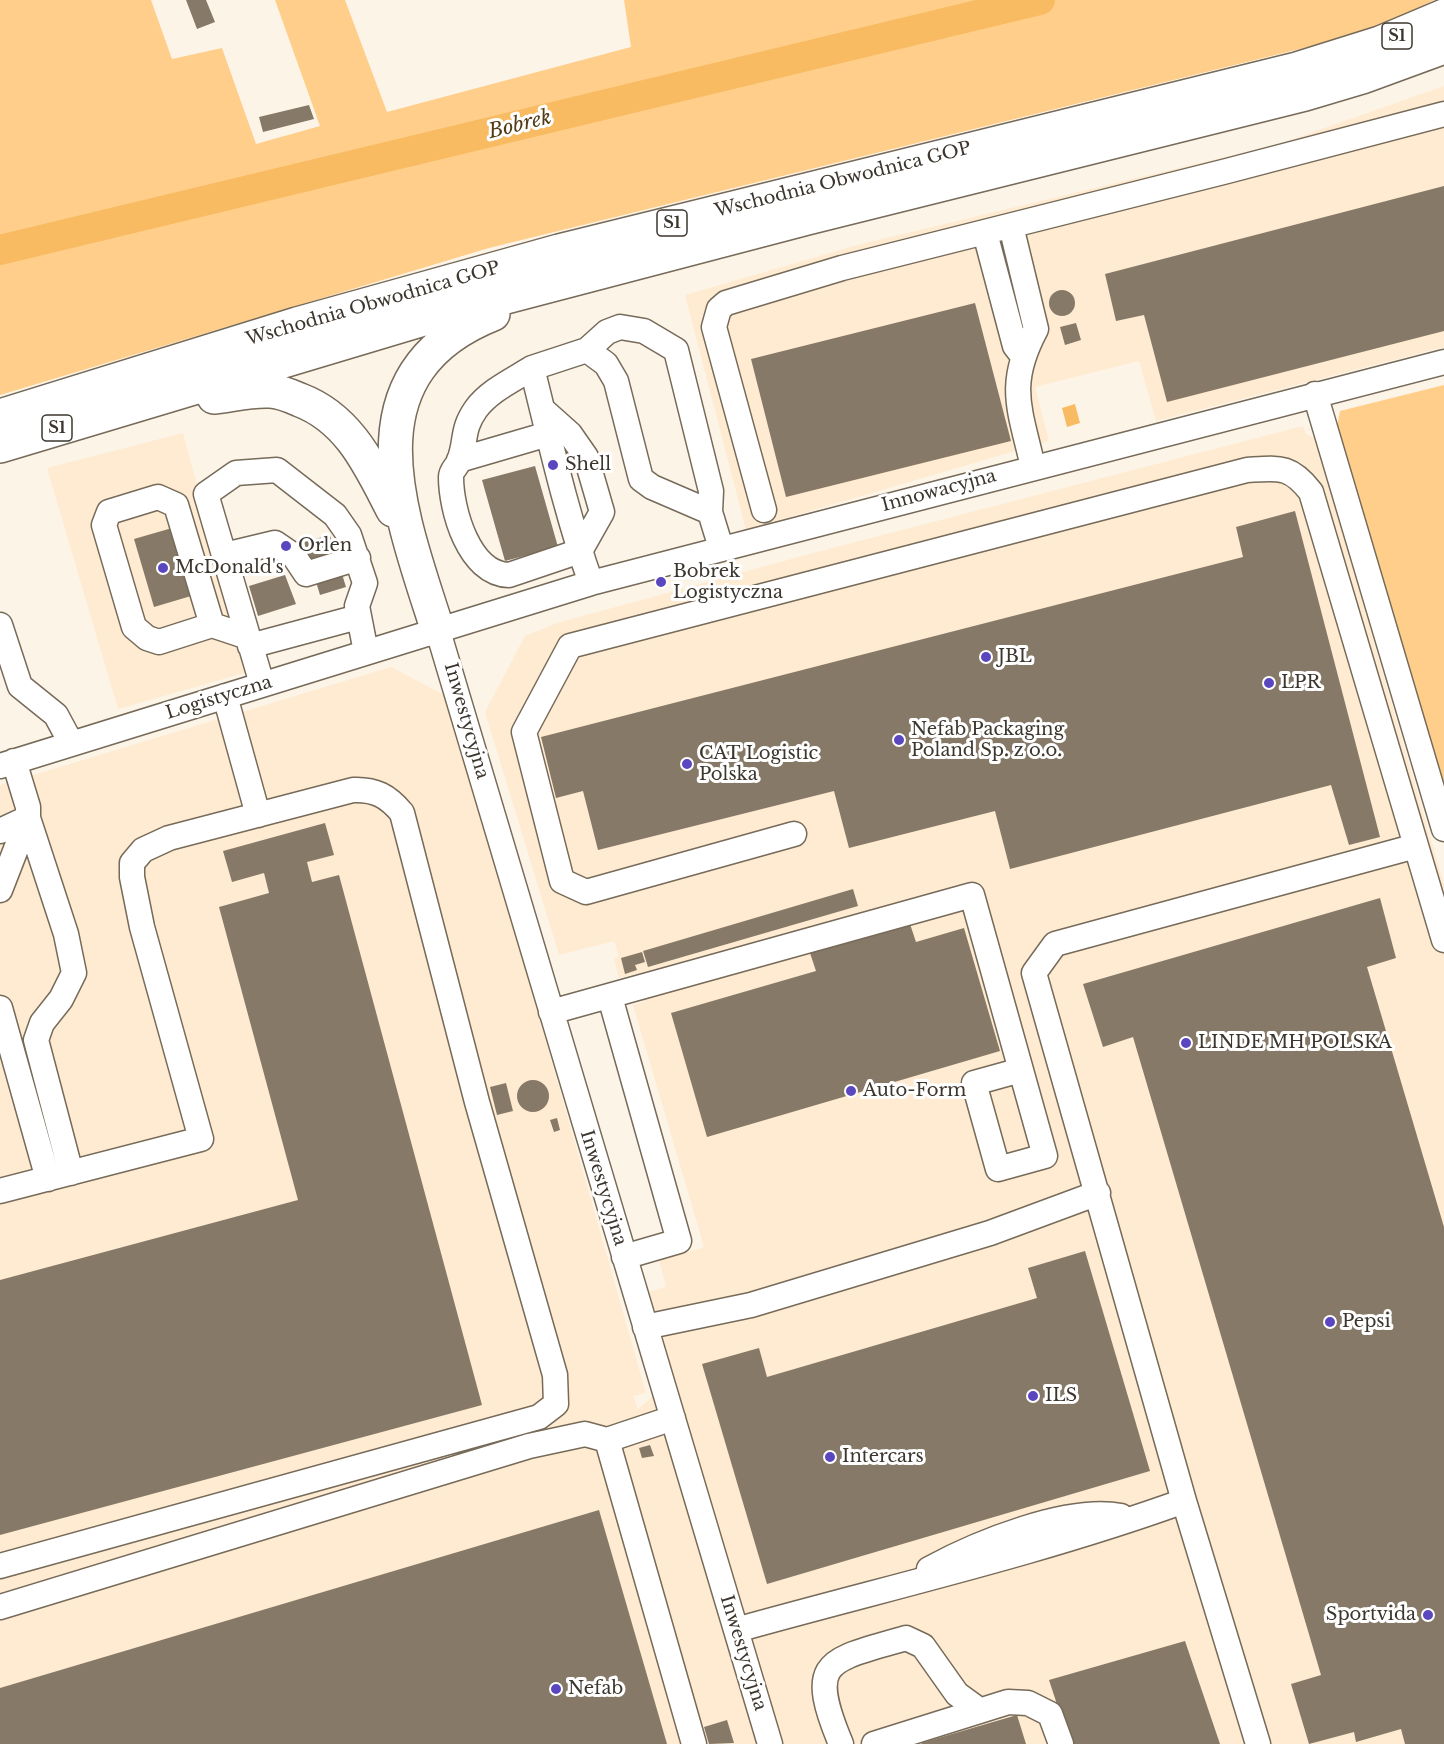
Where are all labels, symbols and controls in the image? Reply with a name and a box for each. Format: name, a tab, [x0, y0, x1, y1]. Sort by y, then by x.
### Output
road number: S1	[1382, 23, 1412, 49]
water label: Bobrek	[486, 106, 554, 144]
street label: Wschodnia Obwodnica GOP	[713, 138, 973, 222]
road number: S1	[657, 210, 687, 236]
street label: Wschodnia Obwodnica GOP	[244, 257, 502, 351]
road number: S1	[42, 415, 72, 441]
place label: Shell	[565, 454, 611, 476]
marker: Shell	[546, 458, 560, 472]
street label: Innowacyjna	[879, 465, 999, 517]
place label: Orlen	[298, 535, 352, 557]
marker: Orlen	[279, 539, 293, 553]
place label: McDonald's	[175, 557, 284, 579]
marker: McDonald's	[156, 561, 170, 575]
place label: Bobrek Logistyczna	[673, 561, 783, 604]
marker: Bobrek Logistyczna	[654, 575, 668, 589]
place label: JBL	[998, 646, 1032, 668]
marker: JBL	[979, 650, 993, 664]
street label: Inwestycyjna	[439, 660, 493, 782]
street label: Logistyczna	[163, 672, 275, 724]
place label: LPR	[1281, 672, 1321, 694]
marker: LPR	[1262, 676, 1276, 690]
place label: Nefab Packaging Poland Sp. z o.o.	[911, 719, 1064, 762]
marker: Nefab Packaging Poland Sp. z o.o.	[892, 733, 906, 747]
place label: CAT Logistic Polska	[699, 743, 818, 786]
marker: CAT Logistic Polska	[680, 757, 694, 771]
place label: LINDE MH POLSKA	[1198, 1032, 1392, 1054]
marker: LINDE MH POLSKA	[1179, 1036, 1193, 1050]
place label: Auto-Form	[863, 1080, 966, 1102]
marker: Auto-Form	[844, 1084, 858, 1098]
street label: Inwestycyjna	[575, 1127, 631, 1249]
place label: Pepsi	[1342, 1311, 1391, 1333]
marker: Pepsi	[1323, 1315, 1337, 1329]
place label: ILS	[1045, 1385, 1077, 1407]
marker: ILS	[1026, 1389, 1040, 1403]
place label: Intercars	[842, 1446, 924, 1468]
marker: Intercars	[823, 1450, 837, 1464]
street label: Inwestycyjna	[715, 1592, 771, 1714]
place label: Sportvida	[1326, 1604, 1416, 1626]
marker: Sportvida	[1421, 1608, 1435, 1622]
place label: Nefab	[568, 1678, 623, 1700]
marker: Nefab	[549, 1682, 563, 1696]

